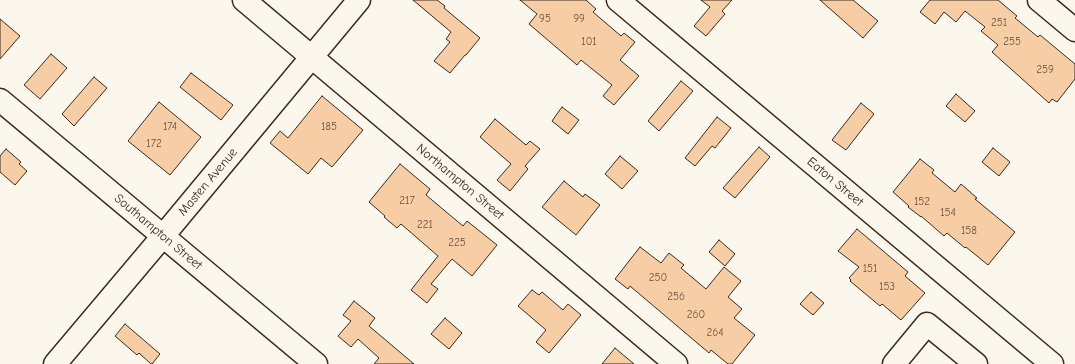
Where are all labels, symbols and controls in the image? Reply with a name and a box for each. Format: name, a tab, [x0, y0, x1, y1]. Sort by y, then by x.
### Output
house number: 95	[539, 12, 551, 26]
house number: 99	[573, 12, 585, 26]
house number: 251	[991, 16, 1007, 30]
house number: 101	[581, 35, 597, 49]
house number: 255	[1003, 35, 1021, 49]
house number: 259	[1036, 63, 1054, 77]
house number: 174	[163, 120, 177, 134]
house number: 185	[321, 120, 337, 134]
house number: 172	[146, 137, 162, 151]
street label: Northampton Street	[413, 141, 507, 223]
street label: Masten Avenue	[175, 145, 241, 219]
street label: Eaton Street	[804, 154, 866, 210]
street label: Southampton Street	[111, 191, 205, 273]
house number: 217	[399, 194, 415, 208]
house number: 152	[914, 195, 930, 209]
house number: 154	[940, 206, 956, 220]
house number: 221	[417, 218, 433, 232]
house number: 158	[961, 224, 977, 238]
house number: 225	[448, 236, 466, 250]
house number: 151	[863, 262, 877, 276]
house number: 250	[649, 271, 667, 285]
house number: 153	[879, 280, 895, 294]
house number: 256	[667, 290, 685, 304]
house number: 260	[687, 308, 705, 322]
house number: 264	[706, 326, 724, 340]

